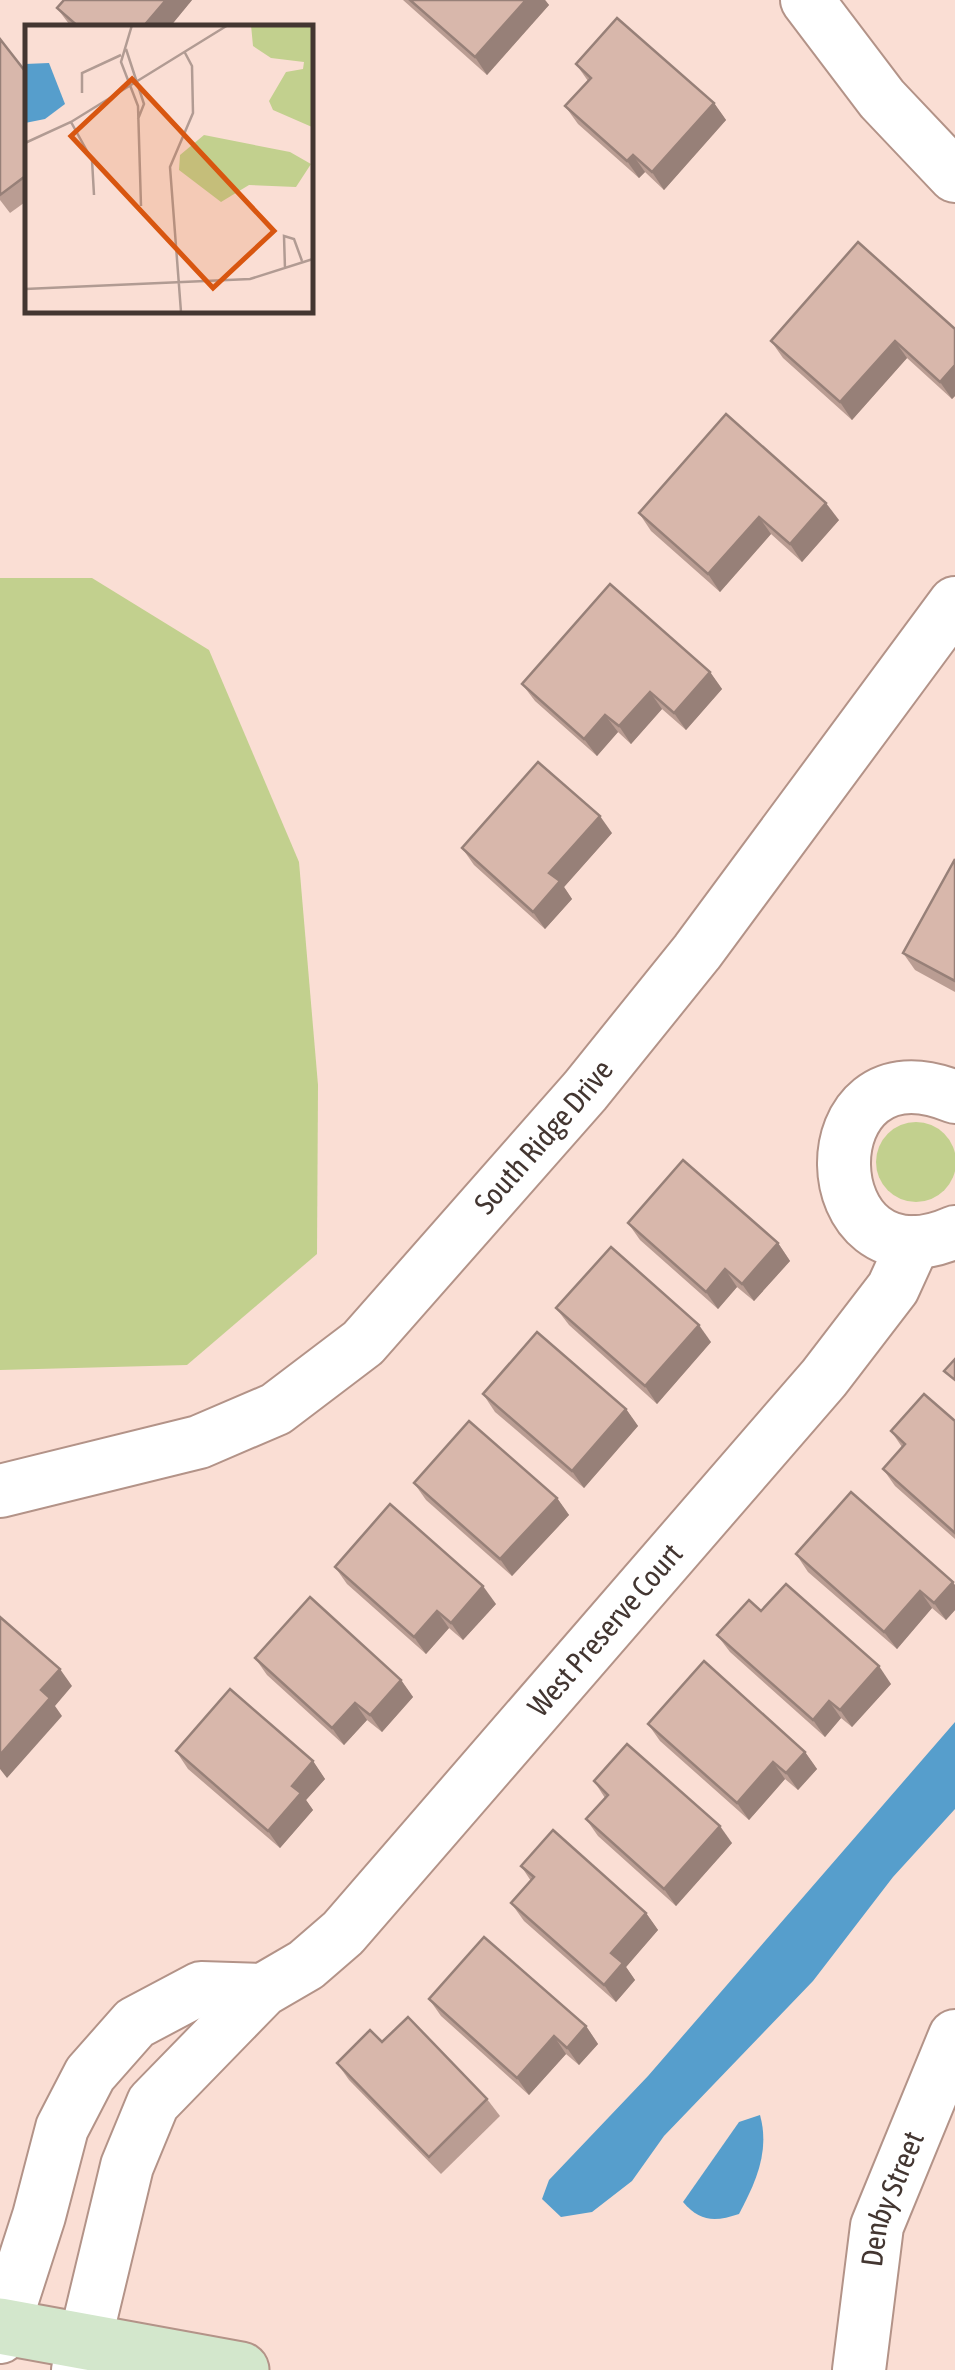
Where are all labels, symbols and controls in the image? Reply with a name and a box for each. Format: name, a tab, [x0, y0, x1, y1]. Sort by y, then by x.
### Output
inset map	[25, 25, 312, 312]
street label: South Ridge Drive	[467, 1053, 619, 1220]
street label: West Preserve Court	[521, 1536, 689, 1723]
street label: Denby Street	[854, 2126, 930, 2268]

